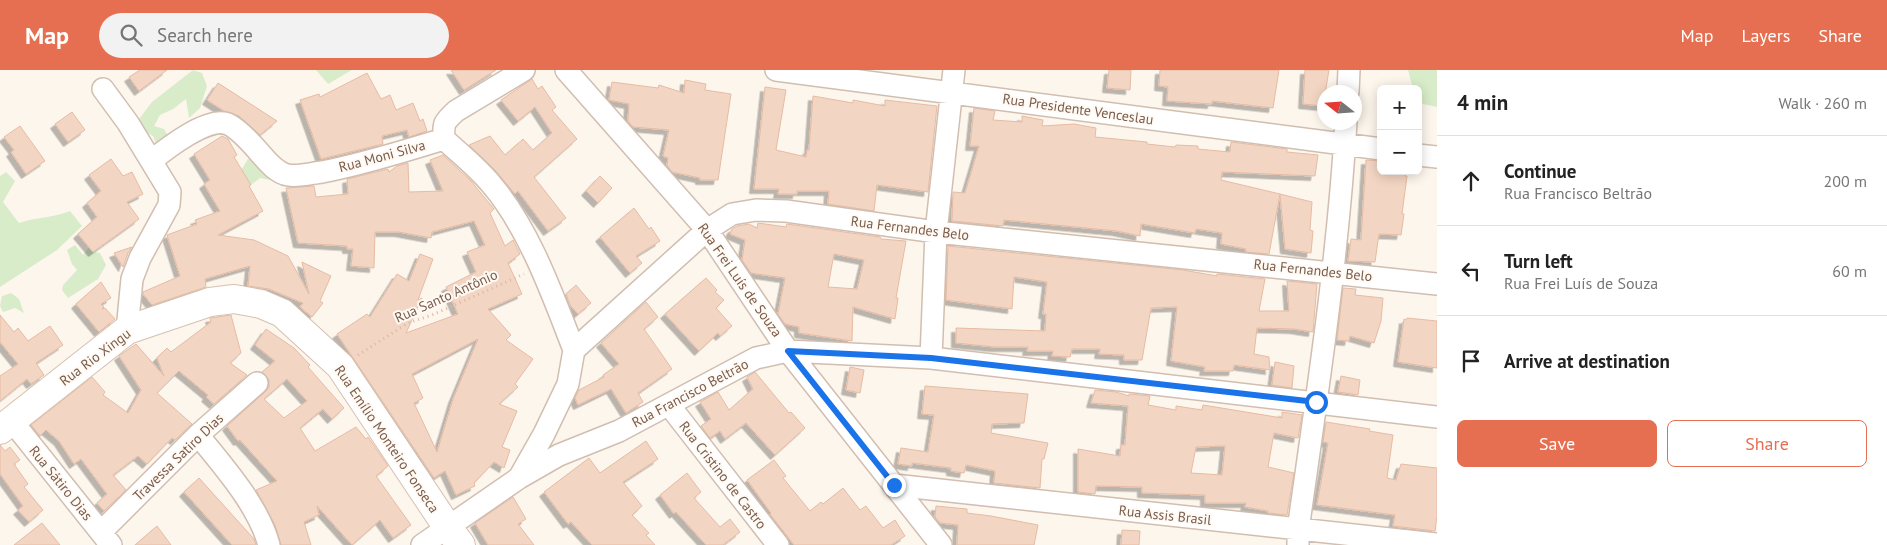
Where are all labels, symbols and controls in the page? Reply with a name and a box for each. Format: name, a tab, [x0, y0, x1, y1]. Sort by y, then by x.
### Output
search box	[99, 13, 449, 58]
text: Map	[25, 20, 69, 51]
icon: search	[117, 21, 145, 49]
text: Search here	[157, 23, 253, 47]
text: Map	[1681, 24, 1713, 47]
text: Layers	[1741, 24, 1790, 47]
text: Share	[1818, 24, 1862, 47]
north arrow	[1317, 85, 1362, 130]
map controls	[1377, 85, 1422, 175]
button: +	[1377, 85, 1422, 130]
text: 4 min	[1457, 89, 1508, 116]
street label: Rua Presidente Venceslau	[1001, 90, 1155, 128]
text: Walk · 260 m	[1778, 93, 1867, 113]
button: −	[1377, 130, 1422, 175]
street label: Rua Moni Silva	[337, 136, 427, 176]
text: Continue	[1504, 159, 1576, 183]
icon: ahead	[1457, 167, 1485, 195]
text: 200 m	[1824, 171, 1867, 191]
text: Rua Francisco Beltrão	[1504, 183, 1652, 203]
street label: Rua Fernandes Belo	[850, 212, 970, 244]
street label: Rua Frei Luís de Souza	[694, 220, 786, 340]
text: Turn left	[1504, 249, 1573, 273]
street label: Rua Fernandes Belo	[1253, 255, 1373, 285]
icon: left	[1457, 257, 1485, 285]
text: 60 m	[1832, 261, 1867, 281]
street label: Rua Santo Antônio	[392, 265, 500, 327]
text: Rua Frei Luís de Souza	[1504, 273, 1658, 293]
street label: Rua Rio Xingu	[56, 324, 134, 390]
icon: arrive	[1457, 347, 1485, 375]
text: Arrive at destination	[1504, 349, 1670, 373]
street label: Rua Francisco Beltrão	[629, 355, 751, 431]
street label: Rua Emílio Monteiro Fonseca	[331, 362, 443, 516]
route start	[1305, 391, 1328, 414]
street label: Travessa Satiro Dias	[129, 409, 227, 505]
street label: Rua Cristino de Castro	[675, 417, 771, 533]
button: Save	[1457, 420, 1657, 467]
button: Share	[1667, 420, 1867, 467]
street label: Rua Sátiro Dias	[25, 442, 97, 524]
route end	[883, 474, 906, 497]
street label: Rua Assis Brasil	[1118, 501, 1212, 529]

